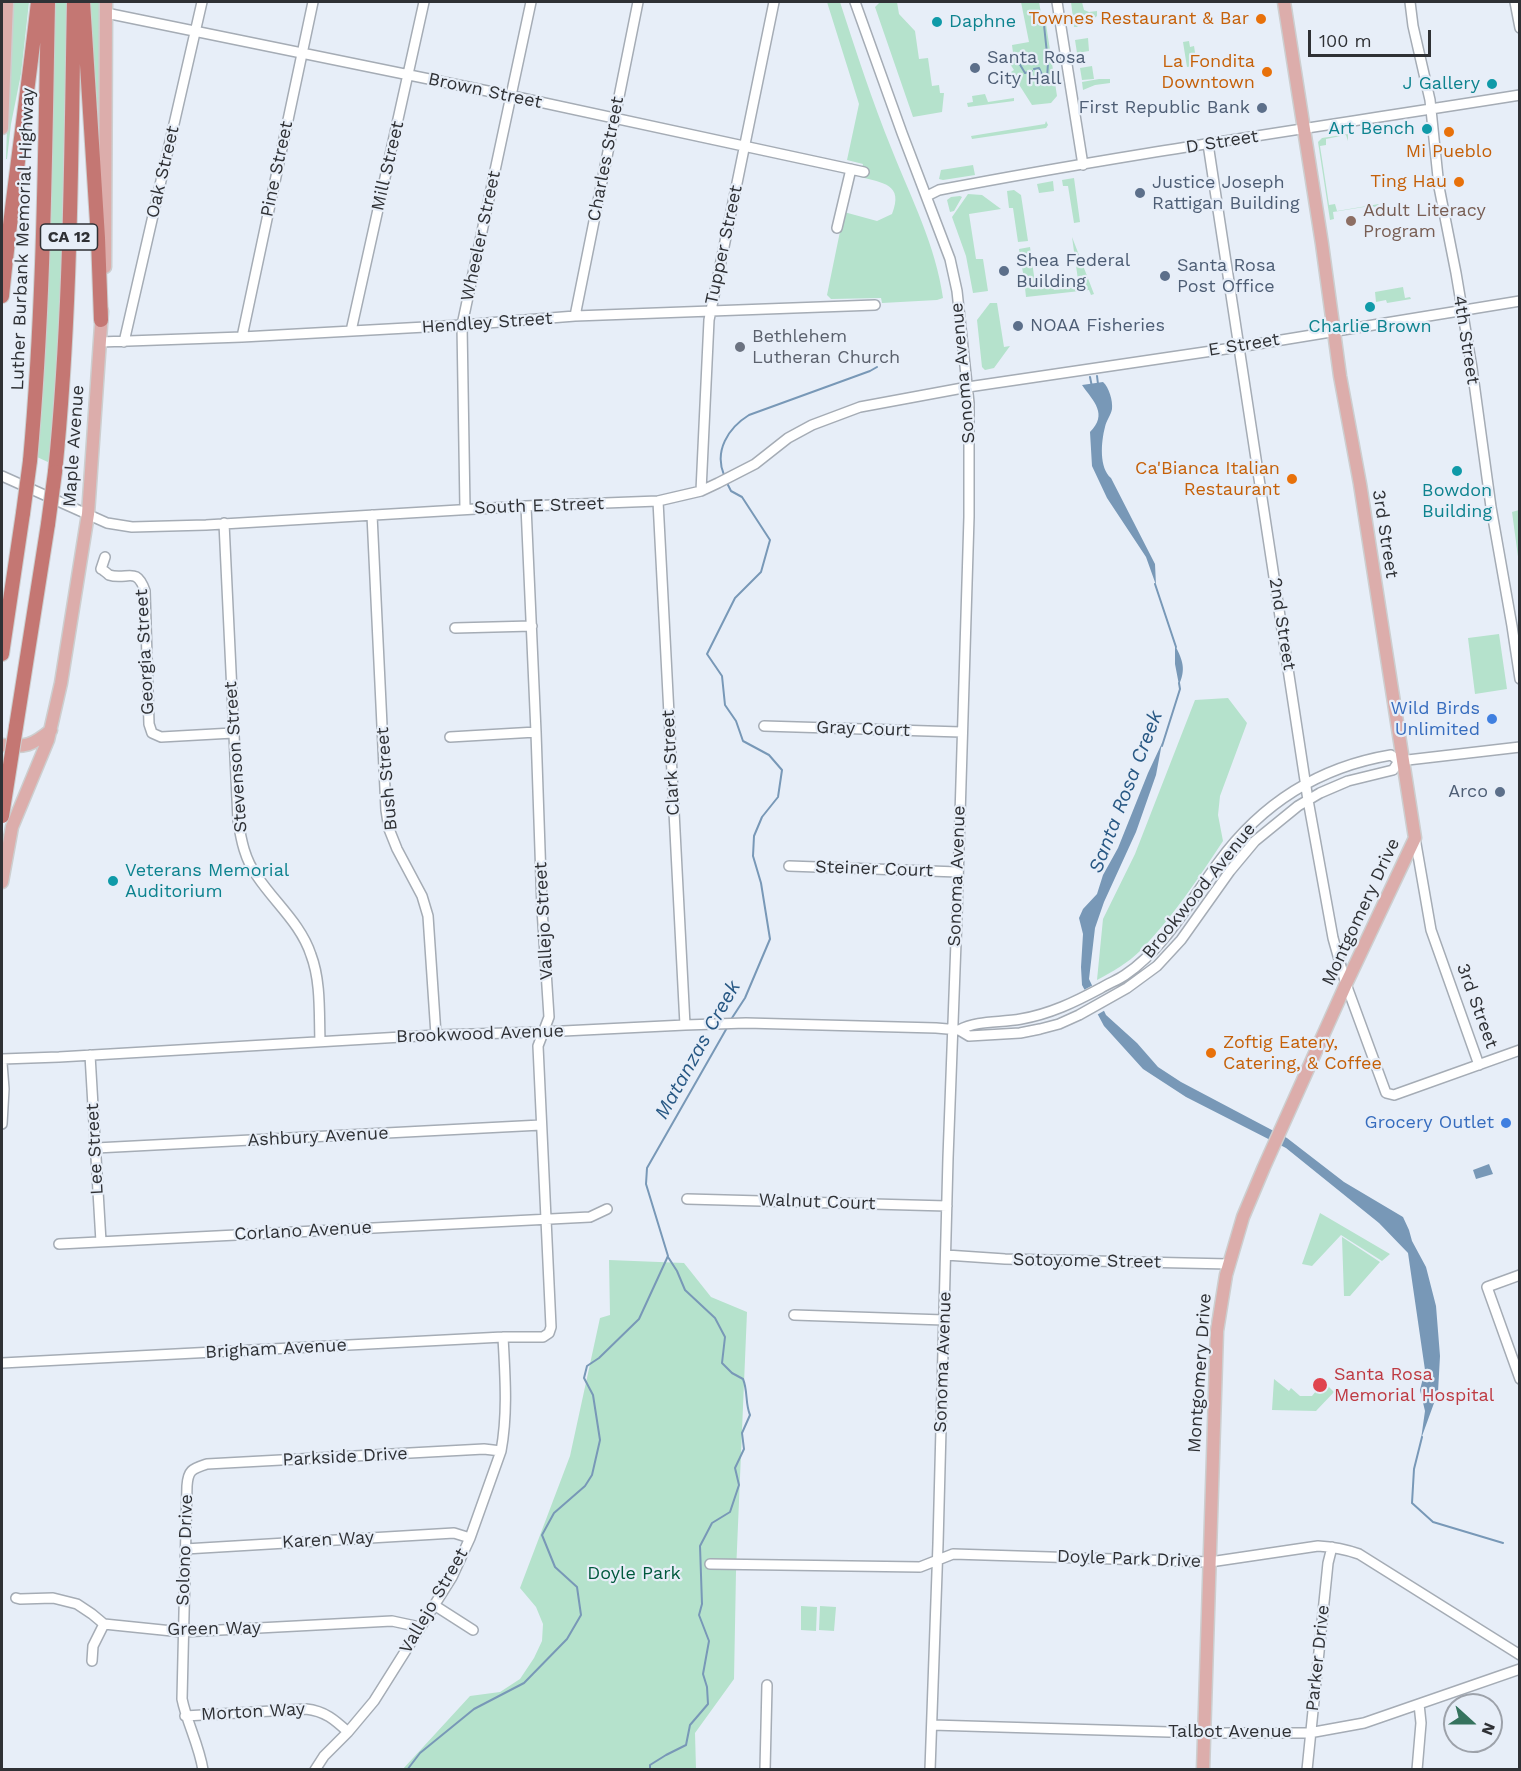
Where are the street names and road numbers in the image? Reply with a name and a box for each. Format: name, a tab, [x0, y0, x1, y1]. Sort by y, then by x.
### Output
street label: Brown Street	[426, 68, 544, 114]
street label: Luther Burbank Memorial Highway	[7, 87, 39, 391]
street label: Charles Street	[583, 95, 629, 223]
street label: Pine Street	[256, 119, 298, 219]
street label: Mill Street	[367, 119, 409, 213]
street label: Oak Street	[142, 124, 184, 220]
street label: D Street	[1184, 126, 1260, 158]
street label: Wheeler Street	[457, 169, 505, 303]
street label: Tupper Street	[701, 183, 747, 307]
road number: CA 12	[40, 224, 98, 250]
street label: 4th Street	[1448, 294, 1484, 386]
street label: Sonoma Avenue	[946, 302, 980, 444]
street label: Hendley Street	[421, 308, 553, 338]
street label: E Street	[1207, 329, 1281, 361]
street label: Maple Avenue	[59, 384, 89, 508]
street label: 3rd Street	[1367, 488, 1403, 580]
street label: South E Street	[474, 493, 604, 519]
street label: 2nd Street	[1264, 576, 1300, 672]
street label: Georgia Street	[131, 589, 159, 715]
street label: Stevenson Street	[220, 681, 252, 833]
street label: Clark Street	[657, 710, 685, 816]
street label: Gray Court	[816, 717, 910, 741]
street label: Bush Street	[372, 726, 402, 832]
street label: Sonoma Avenue	[944, 805, 970, 947]
street label: Brookwood Avenue	[1138, 819, 1260, 963]
street label: Montgomery Drive	[1317, 835, 1405, 989]
street label: Steiner Court	[815, 856, 933, 882]
street label: Vallejo Street	[530, 861, 558, 981]
street label: 3rd Street	[1452, 960, 1502, 1052]
street label: Brookwood Avenue	[396, 1020, 564, 1048]
street label: Lee Street	[82, 1103, 108, 1195]
street label: Ashbury Avenue	[247, 1123, 389, 1151]
street label: Walnut Court	[758, 1189, 876, 1215]
street label: Corlano Avenue	[234, 1217, 372, 1245]
street label: Sotoyome Street	[1013, 1249, 1161, 1273]
street label: Sonoma Avenue	[930, 1291, 956, 1433]
street label: Montgomery Drive	[1184, 1292, 1216, 1454]
street label: Brigham Avenue	[205, 1335, 347, 1363]
street label: Parkside Drive	[282, 1443, 408, 1471]
street label: Solono Drive	[172, 1494, 198, 1606]
street label: Karen Way	[281, 1527, 375, 1553]
street label: Vallejo Street	[395, 1544, 473, 1658]
street label: Doyle Park Drive	[1056, 1546, 1202, 1572]
street label: Parker Drive	[1302, 1604, 1334, 1712]
street label: Green Way	[167, 1617, 261, 1641]
street label: Morton Way	[201, 1698, 305, 1726]
street label: Talbot Avenue	[1168, 1721, 1292, 1743]

